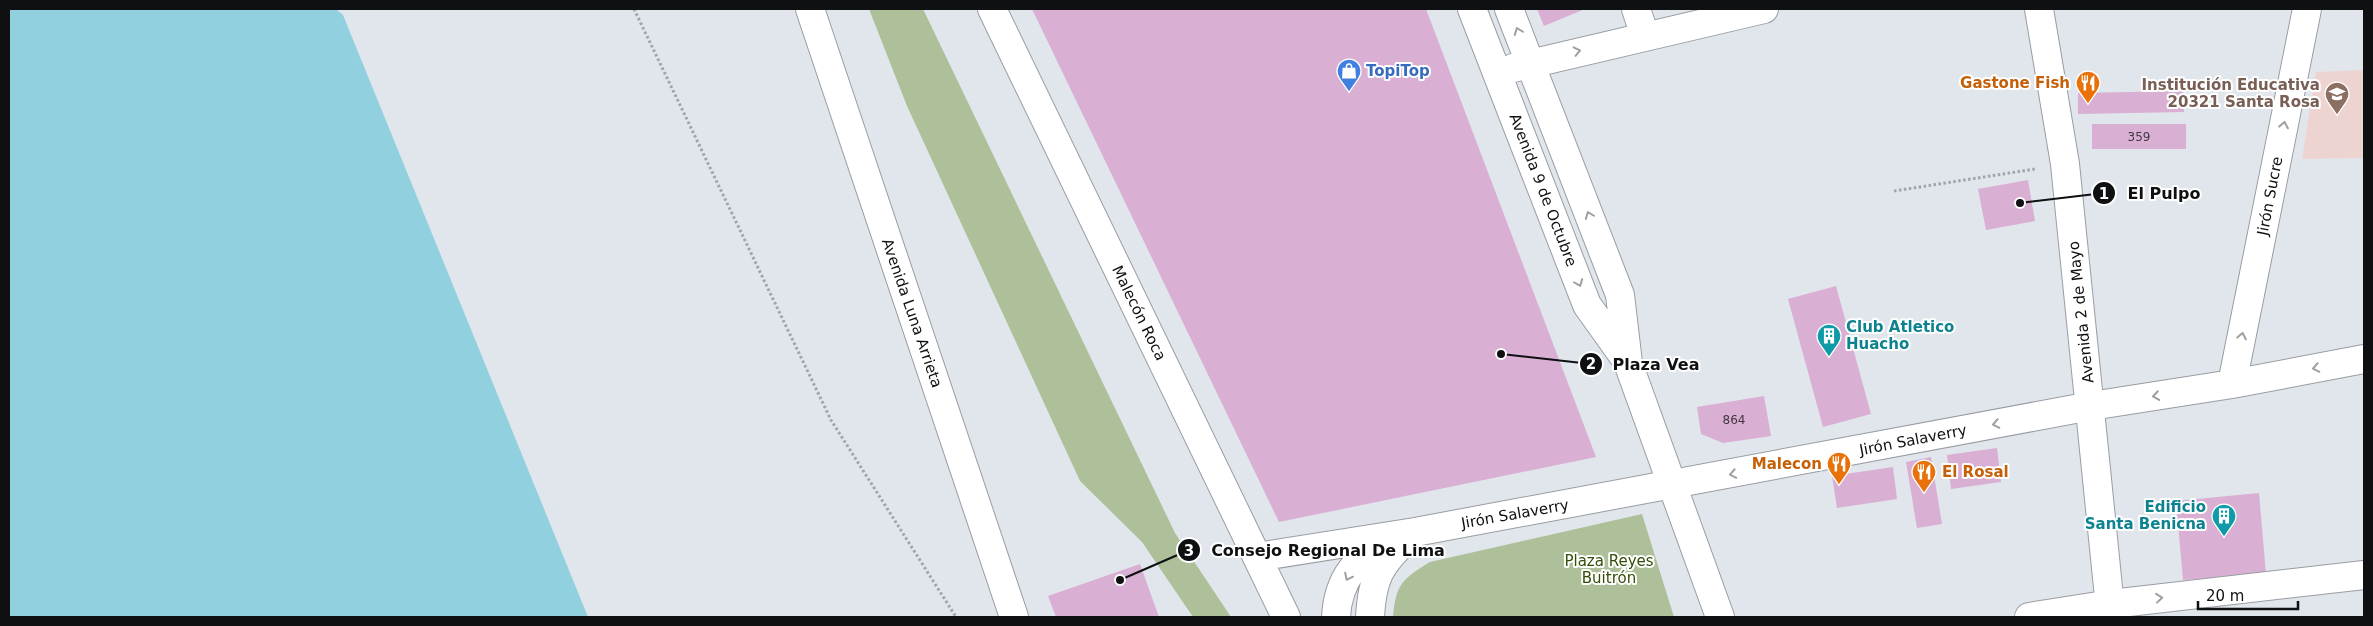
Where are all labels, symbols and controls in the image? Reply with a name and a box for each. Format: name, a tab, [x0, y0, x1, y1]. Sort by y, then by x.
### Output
one-way arrow	[1513, 27, 1524, 36]
one-way arrow	[1573, 46, 1582, 57]
shop icon: TopiTop	[1336, 58, 1362, 92]
place label: TopiTop	[1366, 62, 1430, 80]
restaurant icon: Gastone Fish	[2075, 70, 2101, 104]
place label: Gastone Fish	[1960, 74, 2070, 92]
place label: Institución Educativa 20321 Santa Rosa	[2142, 76, 2320, 111]
school or university icon: Institución Educativa 20321 Santa Rosa	[2324, 81, 2350, 115]
street label: Avenida 9 de Octubre	[1505, 111, 1581, 269]
one-way arrow	[2278, 121, 2288, 130]
house number: 359	[2128, 130, 2150, 144]
street label: Jirón Sucre	[2253, 155, 2286, 238]
callout: El Pulpo	[2092, 178, 2210, 209]
text: El Pulpo	[2127, 184, 2201, 203]
text: 1	[2099, 185, 2109, 203]
one-way arrow	[1585, 211, 1595, 220]
street label: Avenida Luna Arrieta	[878, 236, 946, 390]
street label: Avenida 2 de Mayo	[2065, 240, 2097, 384]
street label: Malecón Roca	[1108, 262, 1170, 364]
one-way arrow	[1573, 278, 1583, 286]
place label: Club Atletico Huacho	[1846, 318, 1954, 353]
building icon: Club Atletico Huacho	[1816, 323, 1842, 357]
one-way arrow	[2236, 332, 2247, 341]
callout: Plaza Vea	[1578, 349, 1710, 380]
text: 2	[1586, 355, 1596, 373]
text: Plaza Vea	[1613, 355, 1699, 374]
one-way arrow	[2312, 362, 2321, 373]
one-way arrow	[2152, 390, 2160, 401]
house number: 864	[1723, 413, 1745, 427]
one-way arrow	[1992, 418, 2001, 428]
street label: Jirón Salaverry	[1857, 421, 1968, 459]
restaurant icon: Malecon	[1826, 451, 1852, 485]
place label: Malecon	[1752, 455, 1822, 473]
restaurant icon: El Rosal	[1911, 459, 1937, 493]
place label: El Rosal	[1942, 463, 2009, 481]
one-way arrow	[1729, 468, 1738, 478]
street label: Jirón Salaverry	[1459, 496, 1570, 533]
place label: Edificio Santa Benicna	[2085, 498, 2206, 533]
building icon: Edificio Santa Benicna	[2211, 503, 2237, 537]
callout: Consejo Regional De Lima	[1176, 535, 1455, 566]
text: Consejo Regional De Lima	[1211, 541, 1445, 560]
text: 3	[1184, 542, 1194, 560]
park label: Plaza Reyes Buitrón	[1564, 552, 1654, 587]
one-way arrow	[1344, 572, 1354, 581]
scale bar	[2198, 578, 2298, 610]
text: 20 m	[2206, 587, 2244, 605]
one-way arrow	[2156, 593, 2164, 604]

